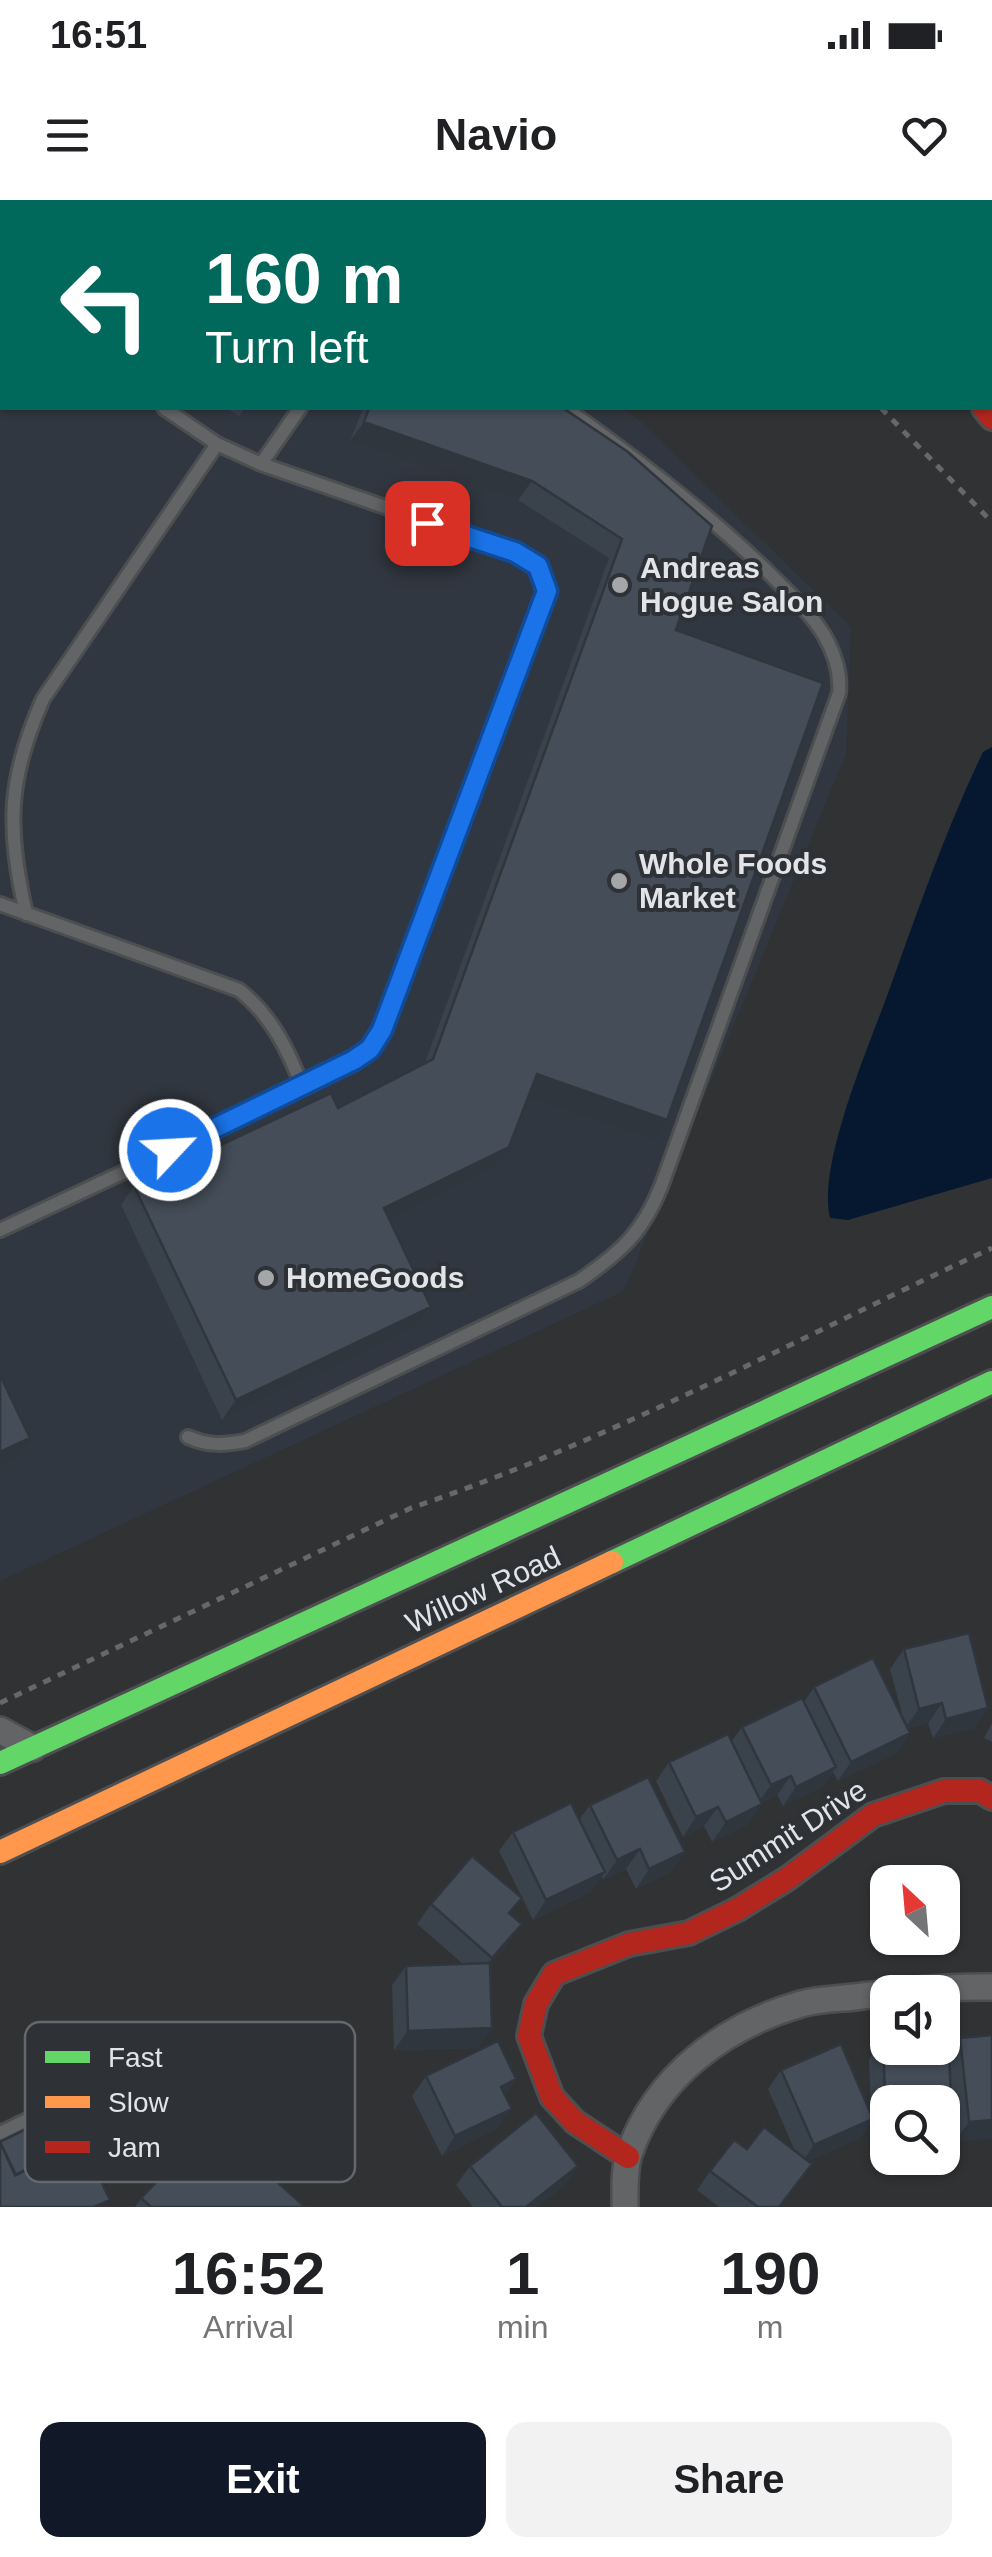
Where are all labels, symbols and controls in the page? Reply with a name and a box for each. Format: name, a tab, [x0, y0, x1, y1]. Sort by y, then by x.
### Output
text: 16:51	[50, 14, 147, 56]
icon: menu	[40, 108, 95, 163]
icon: heart	[897, 108, 952, 163]
text: Navio	[435, 109, 557, 160]
icon: left	[40, 240, 170, 370]
text: 160 m	[205, 240, 403, 318]
text: Turn left	[205, 322, 368, 373]
pin	[385, 481, 470, 566]
icon: arrive	[400, 496, 455, 551]
place label: Andreas Hogue Salon	[640, 551, 823, 618]
marker: Andreas Hogue Salon	[609, 574, 631, 596]
place label: Whole Foods Market	[639, 847, 827, 914]
marker: Whole Foods Market	[608, 870, 630, 892]
position arrow	[118, 1098, 222, 1202]
place label: HomeGoods	[286, 1261, 464, 1294]
marker: HomeGoods	[255, 1267, 277, 1289]
street label: Willow Road	[400, 1539, 565, 1640]
street label: Summit Drive	[703, 1773, 872, 1898]
north arrow	[870, 1865, 960, 1955]
map controls	[870, 1865, 960, 2175]
button: sound	[870, 1975, 960, 2065]
legend	[25, 2022, 355, 2182]
text: Fast	[108, 2042, 163, 2073]
button: search	[870, 2085, 960, 2175]
text: Slow	[108, 2087, 169, 2118]
text: Jam	[108, 2132, 161, 2163]
text: 16:52	[172, 2240, 325, 2307]
text: 1	[506, 2240, 539, 2307]
text: 190	[720, 2240, 820, 2307]
text: Arrival	[203, 2309, 294, 2345]
text: min	[497, 2309, 548, 2345]
text: m	[757, 2309, 784, 2345]
button: Exit	[40, 2422, 486, 2537]
button: Share	[506, 2422, 952, 2537]

